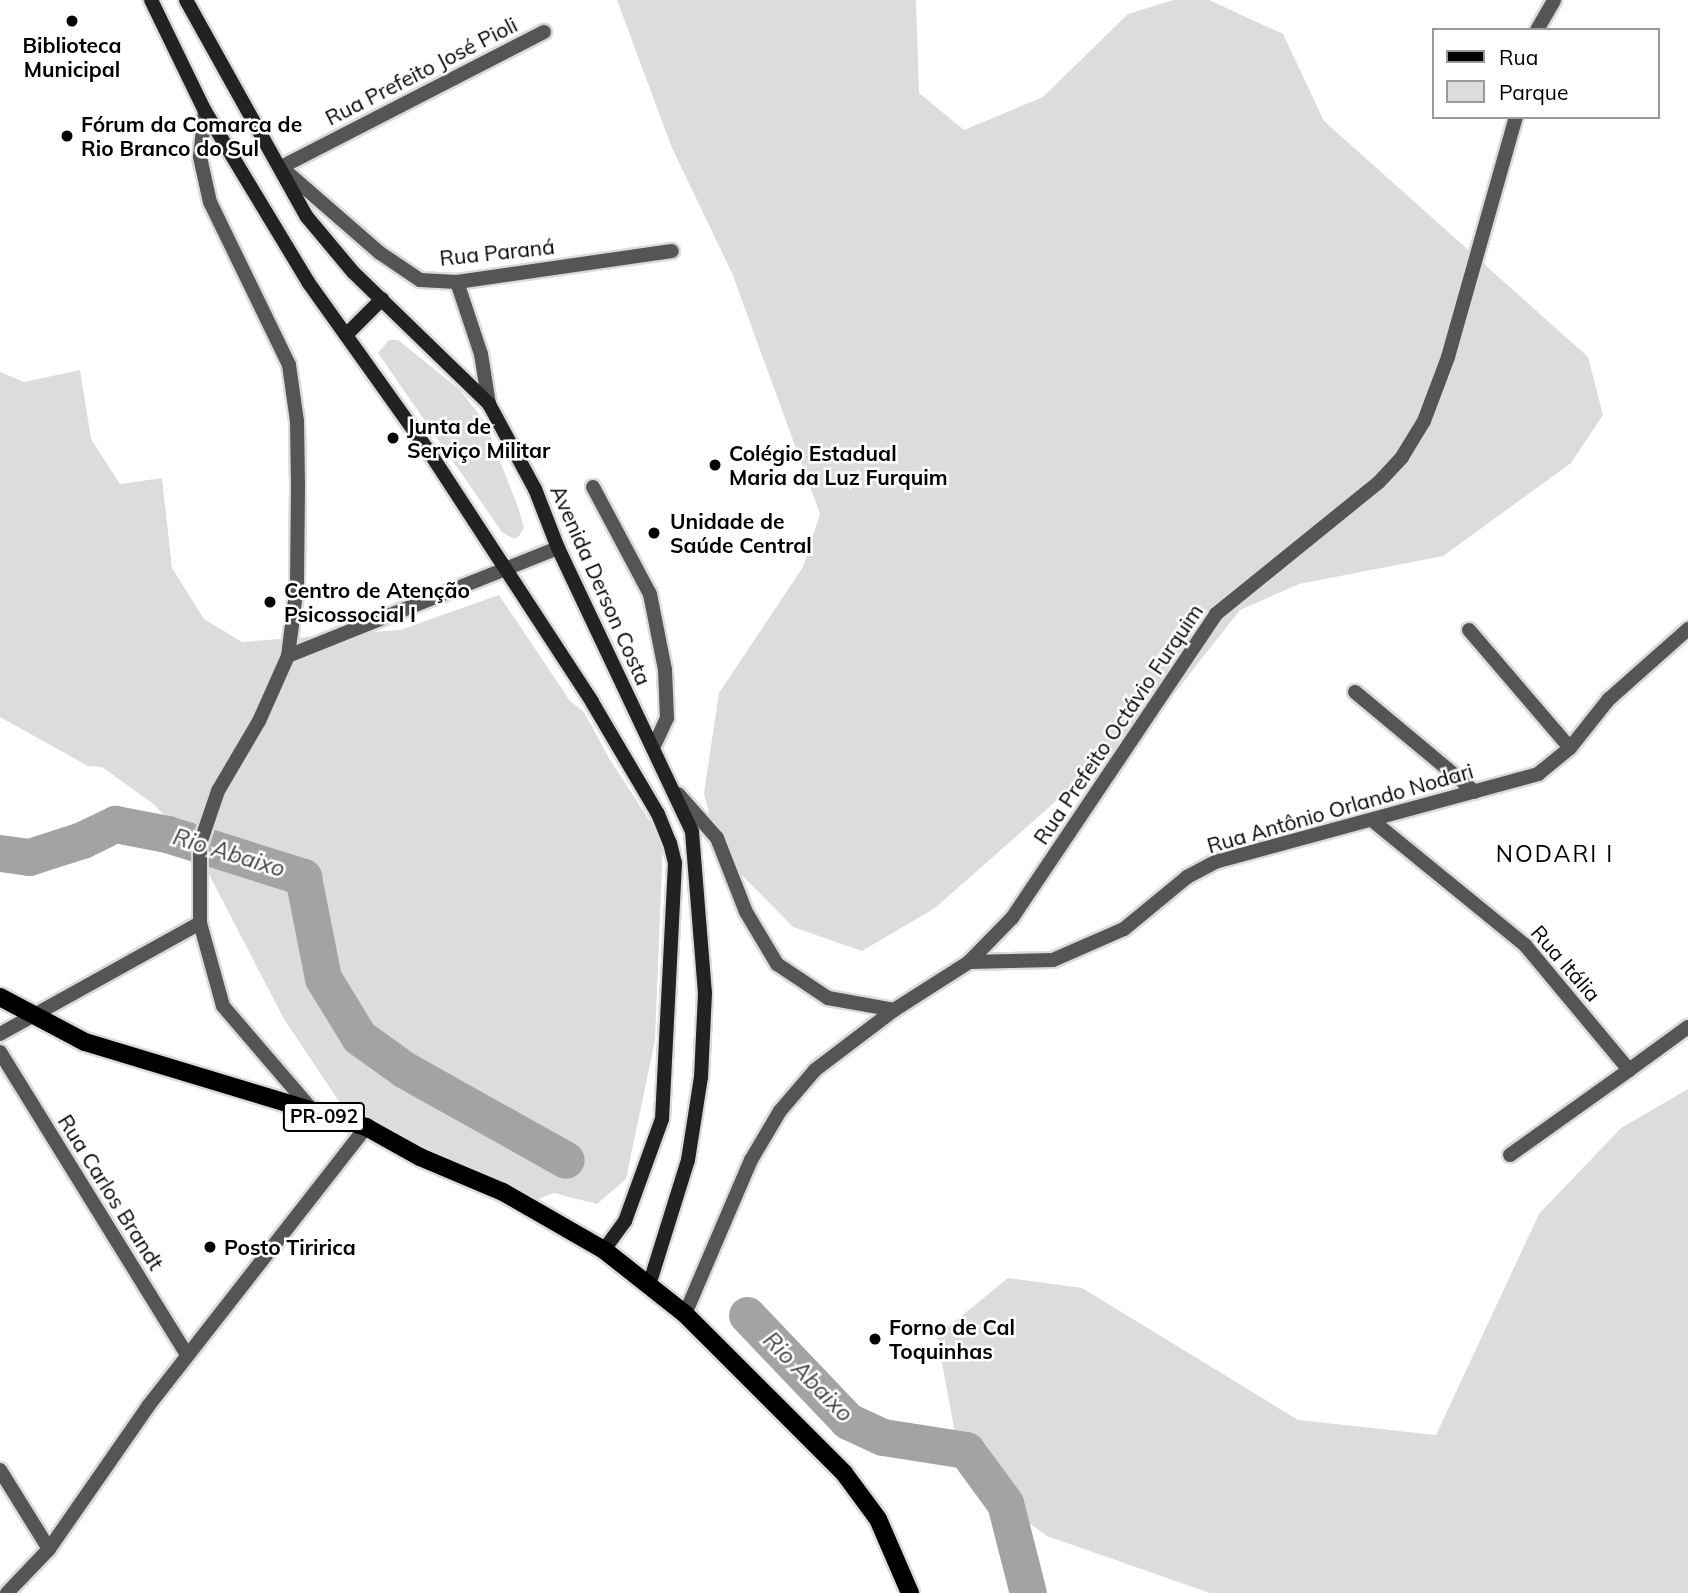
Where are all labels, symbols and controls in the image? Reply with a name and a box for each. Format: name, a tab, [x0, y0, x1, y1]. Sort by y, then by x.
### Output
street label: Rua Prefeito José Pioli	[321, 12, 521, 130]
marker: Biblioteca Municipal	[64, 13, 80, 29]
legend	[1432, 28, 1660, 119]
place label: Biblioteca Municipal	[22, 32, 122, 82]
text: Rua	[1499, 44, 1538, 70]
text: Parque	[1499, 79, 1568, 105]
place label: Fórum da Comarca de Rio Branco do Sul	[81, 111, 302, 161]
marker: Fórum da Comarca de Rio Branco do Sul	[59, 128, 75, 144]
street label: Rua Paraná	[438, 233, 556, 271]
place label: Junta de Serviço Militar	[407, 413, 550, 463]
marker: Junta de Serviço Militar	[385, 430, 401, 446]
place label: Colégio Estadual Maria da Luz Furquim	[729, 440, 948, 490]
marker: Colégio Estadual Maria da Luz Furquim	[707, 457, 723, 473]
street label: Avenida Derson Costa	[546, 481, 656, 689]
place label: Unidade de Saúde Central	[670, 508, 812, 558]
marker: Unidade de Saúde Central	[644, 523, 664, 543]
place label: Centro de Atenção Psicossocial I	[284, 577, 470, 627]
marker: Centro de Atenção Psicossocial I	[262, 594, 278, 610]
street label: Rua Prefeito Octávio Furquim	[1028, 599, 1208, 849]
street label: Rua Antônio Orlando Nodari	[1204, 758, 1476, 858]
water label: Rio Abaixo	[170, 823, 288, 883]
district label: NODARI I	[1497, 840, 1613, 868]
street label: Rua Itália	[1526, 920, 1606, 1006]
road number: PR-092	[282, 1102, 366, 1133]
street label: Rua Carlos Brandt	[53, 1110, 169, 1274]
place label: Posto Tiririca	[224, 1234, 356, 1260]
marker: Posto Tiririca	[202, 1239, 218, 1255]
place label: Forno de Cal Toquinhas	[889, 1314, 1015, 1364]
water label: Rio Abaixo	[757, 1326, 859, 1428]
marker: Forno de Cal Toquinhas	[867, 1331, 883, 1347]

